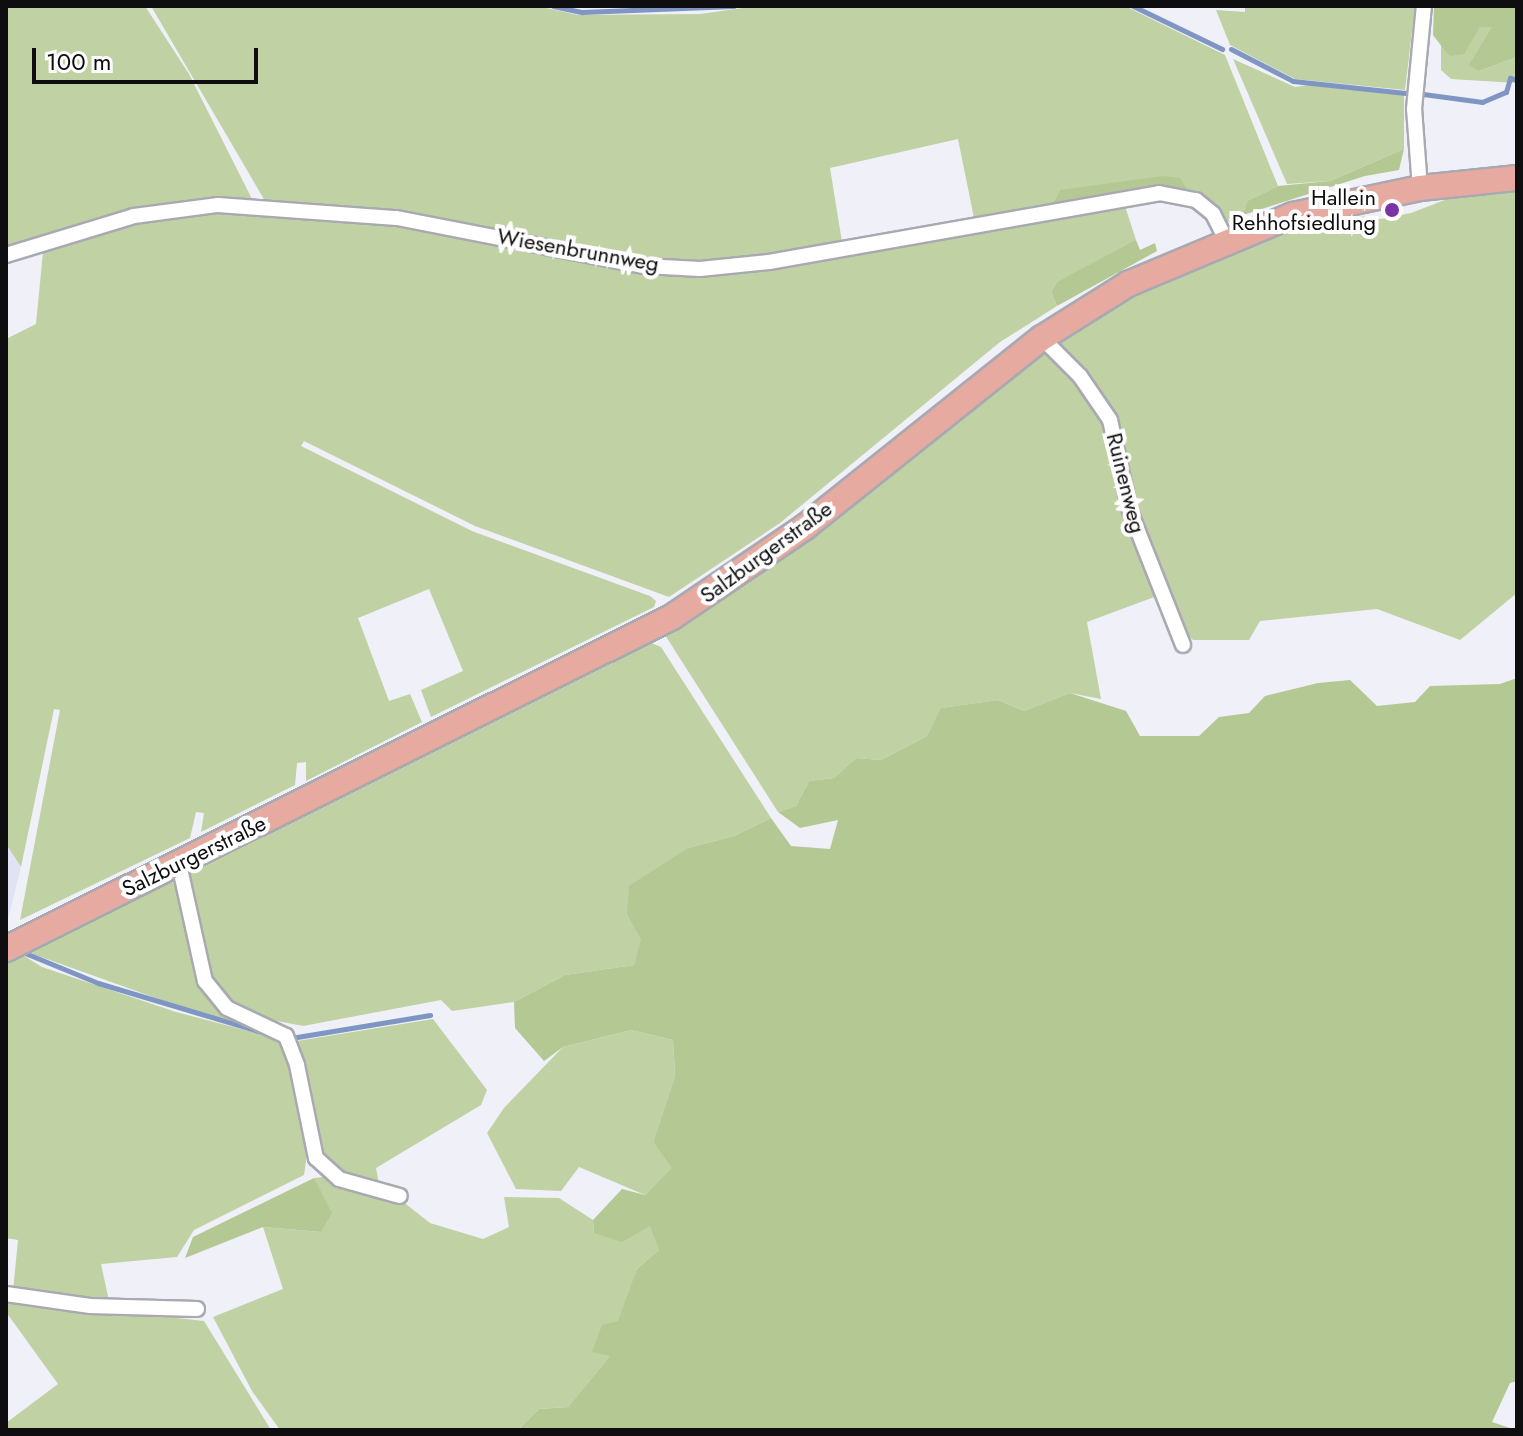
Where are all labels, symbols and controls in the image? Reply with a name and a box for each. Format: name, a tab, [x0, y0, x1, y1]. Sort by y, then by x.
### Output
scale bar	[36, 32, 262, 82]
text: 100 m	[46, 44, 112, 79]
place label: Hallein Rehhofsiedlung	[1232, 184, 1376, 236]
marker: Hallein Rehhofsiedlung	[1383, 201, 1401, 219]
street label: Wiesenbrunnweg	[495, 223, 661, 277]
street label: Ruinenweg	[1101, 430, 1151, 536]
street label: Salzburgerstraße	[695, 495, 837, 609]
street label: Salzburgerstraße	[118, 810, 270, 902]

